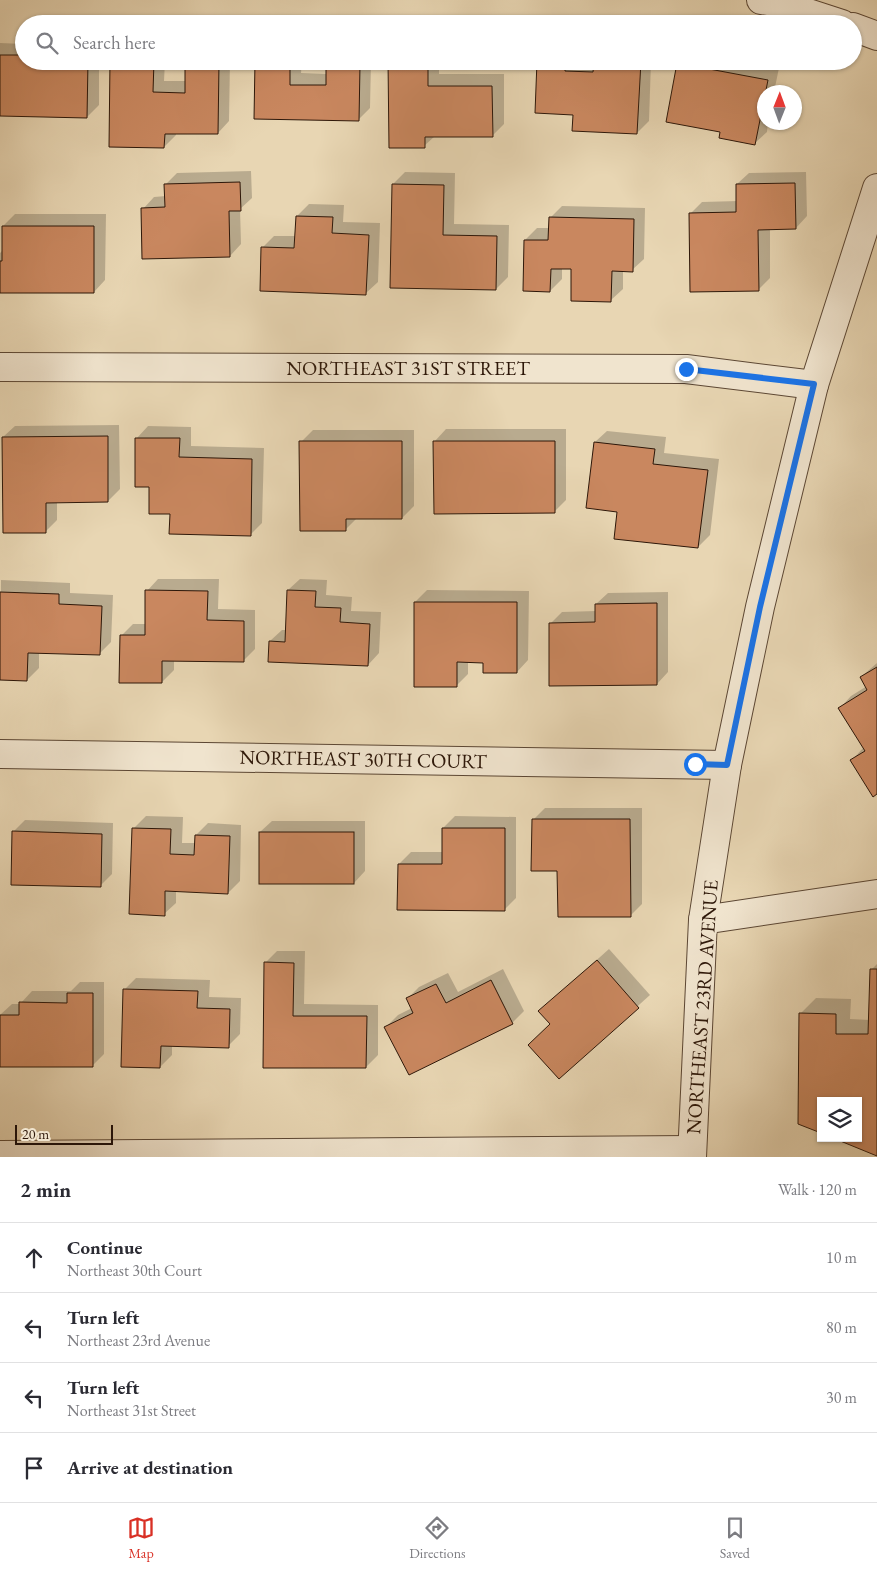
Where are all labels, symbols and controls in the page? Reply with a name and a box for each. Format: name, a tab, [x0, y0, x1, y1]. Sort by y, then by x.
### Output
search box	[15, 15, 862, 70]
icon: search	[33, 29, 61, 57]
text: Search here	[73, 30, 155, 55]
north arrow	[757, 85, 802, 130]
street label: NORTHEAST 31ST STREET	[286, 355, 530, 381]
route end	[675, 358, 698, 381]
street label: NORTHEAST 30TH COURT	[239, 744, 488, 774]
route start	[684, 753, 707, 776]
street label: NORTHEAST 23RD AVENUE	[680, 879, 724, 1135]
map controls	[817, 1097, 862, 1142]
button: layers	[817, 1097, 862, 1142]
scale bar	[15, 1122, 112, 1145]
text: 20 m	[22, 1125, 49, 1143]
text: 2 min	[20, 1176, 71, 1203]
text: Walk · 120 m	[778, 1179, 857, 1200]
text: Continue	[67, 1235, 142, 1260]
icon: ahead	[20, 1244, 48, 1272]
text: 10 m	[826, 1247, 857, 1268]
text: Northeast 30th Court	[67, 1260, 202, 1281]
text: Turn left	[67, 1305, 139, 1330]
icon: left	[20, 1314, 48, 1342]
text: 80 m	[826, 1317, 857, 1338]
text: Northeast 23rd Avenue	[67, 1330, 210, 1351]
text: Turn left	[67, 1375, 139, 1400]
icon: left	[20, 1384, 48, 1412]
text: 30 m	[826, 1387, 857, 1408]
text: Northeast 31st Street	[67, 1400, 196, 1421]
icon: arrive	[20, 1454, 48, 1482]
text: Arrive at destination	[67, 1455, 233, 1480]
tab: Map	[127, 1514, 155, 1562]
tab: Directions	[409, 1514, 466, 1562]
tab: Saved	[720, 1514, 750, 1562]

